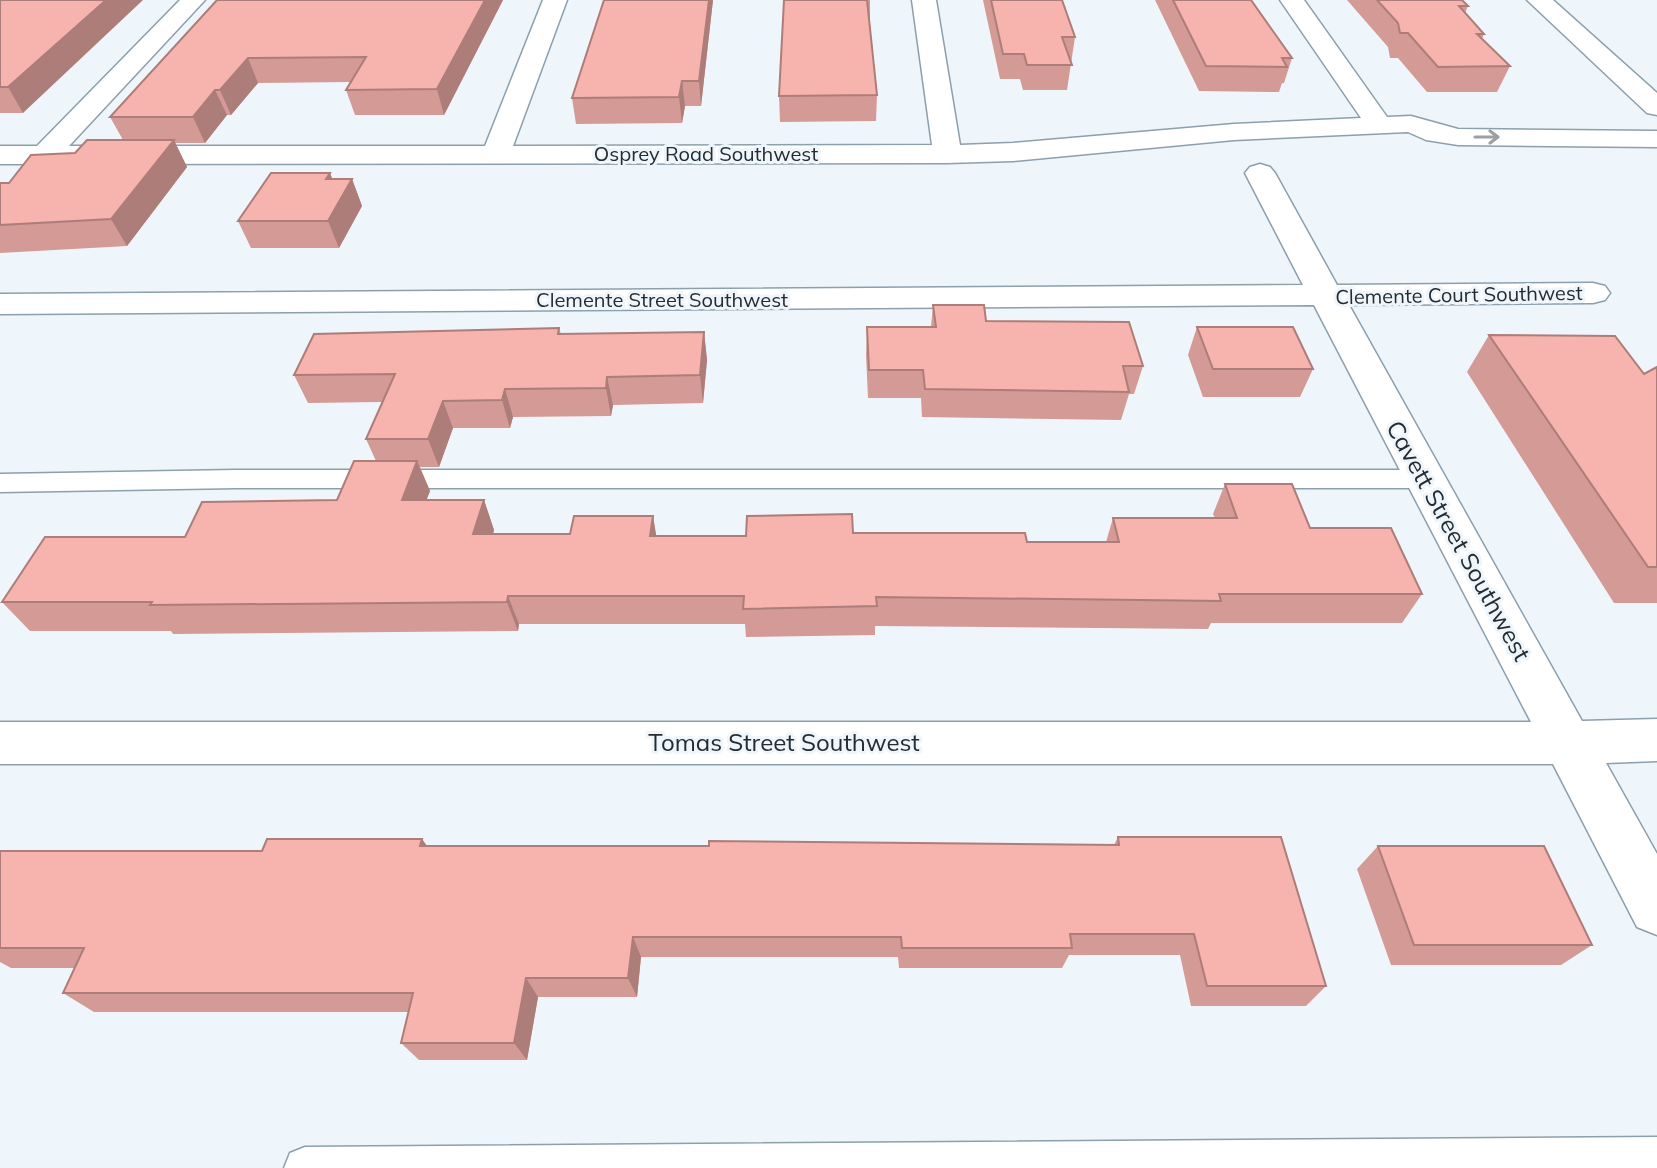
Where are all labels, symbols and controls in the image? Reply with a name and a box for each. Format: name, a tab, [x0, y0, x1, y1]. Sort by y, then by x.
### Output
one-way arrow	[1473, 129, 1500, 145]
street label: Osprey Road Southwest	[594, 141, 818, 166]
street label: Clemente Court Southwest	[1335, 280, 1583, 309]
street label: Clemente Street Southwest	[536, 287, 788, 312]
street label: Cavett Street Southwest	[1380, 415, 1537, 666]
street label: Tomas Street Southwest	[648, 727, 920, 757]

